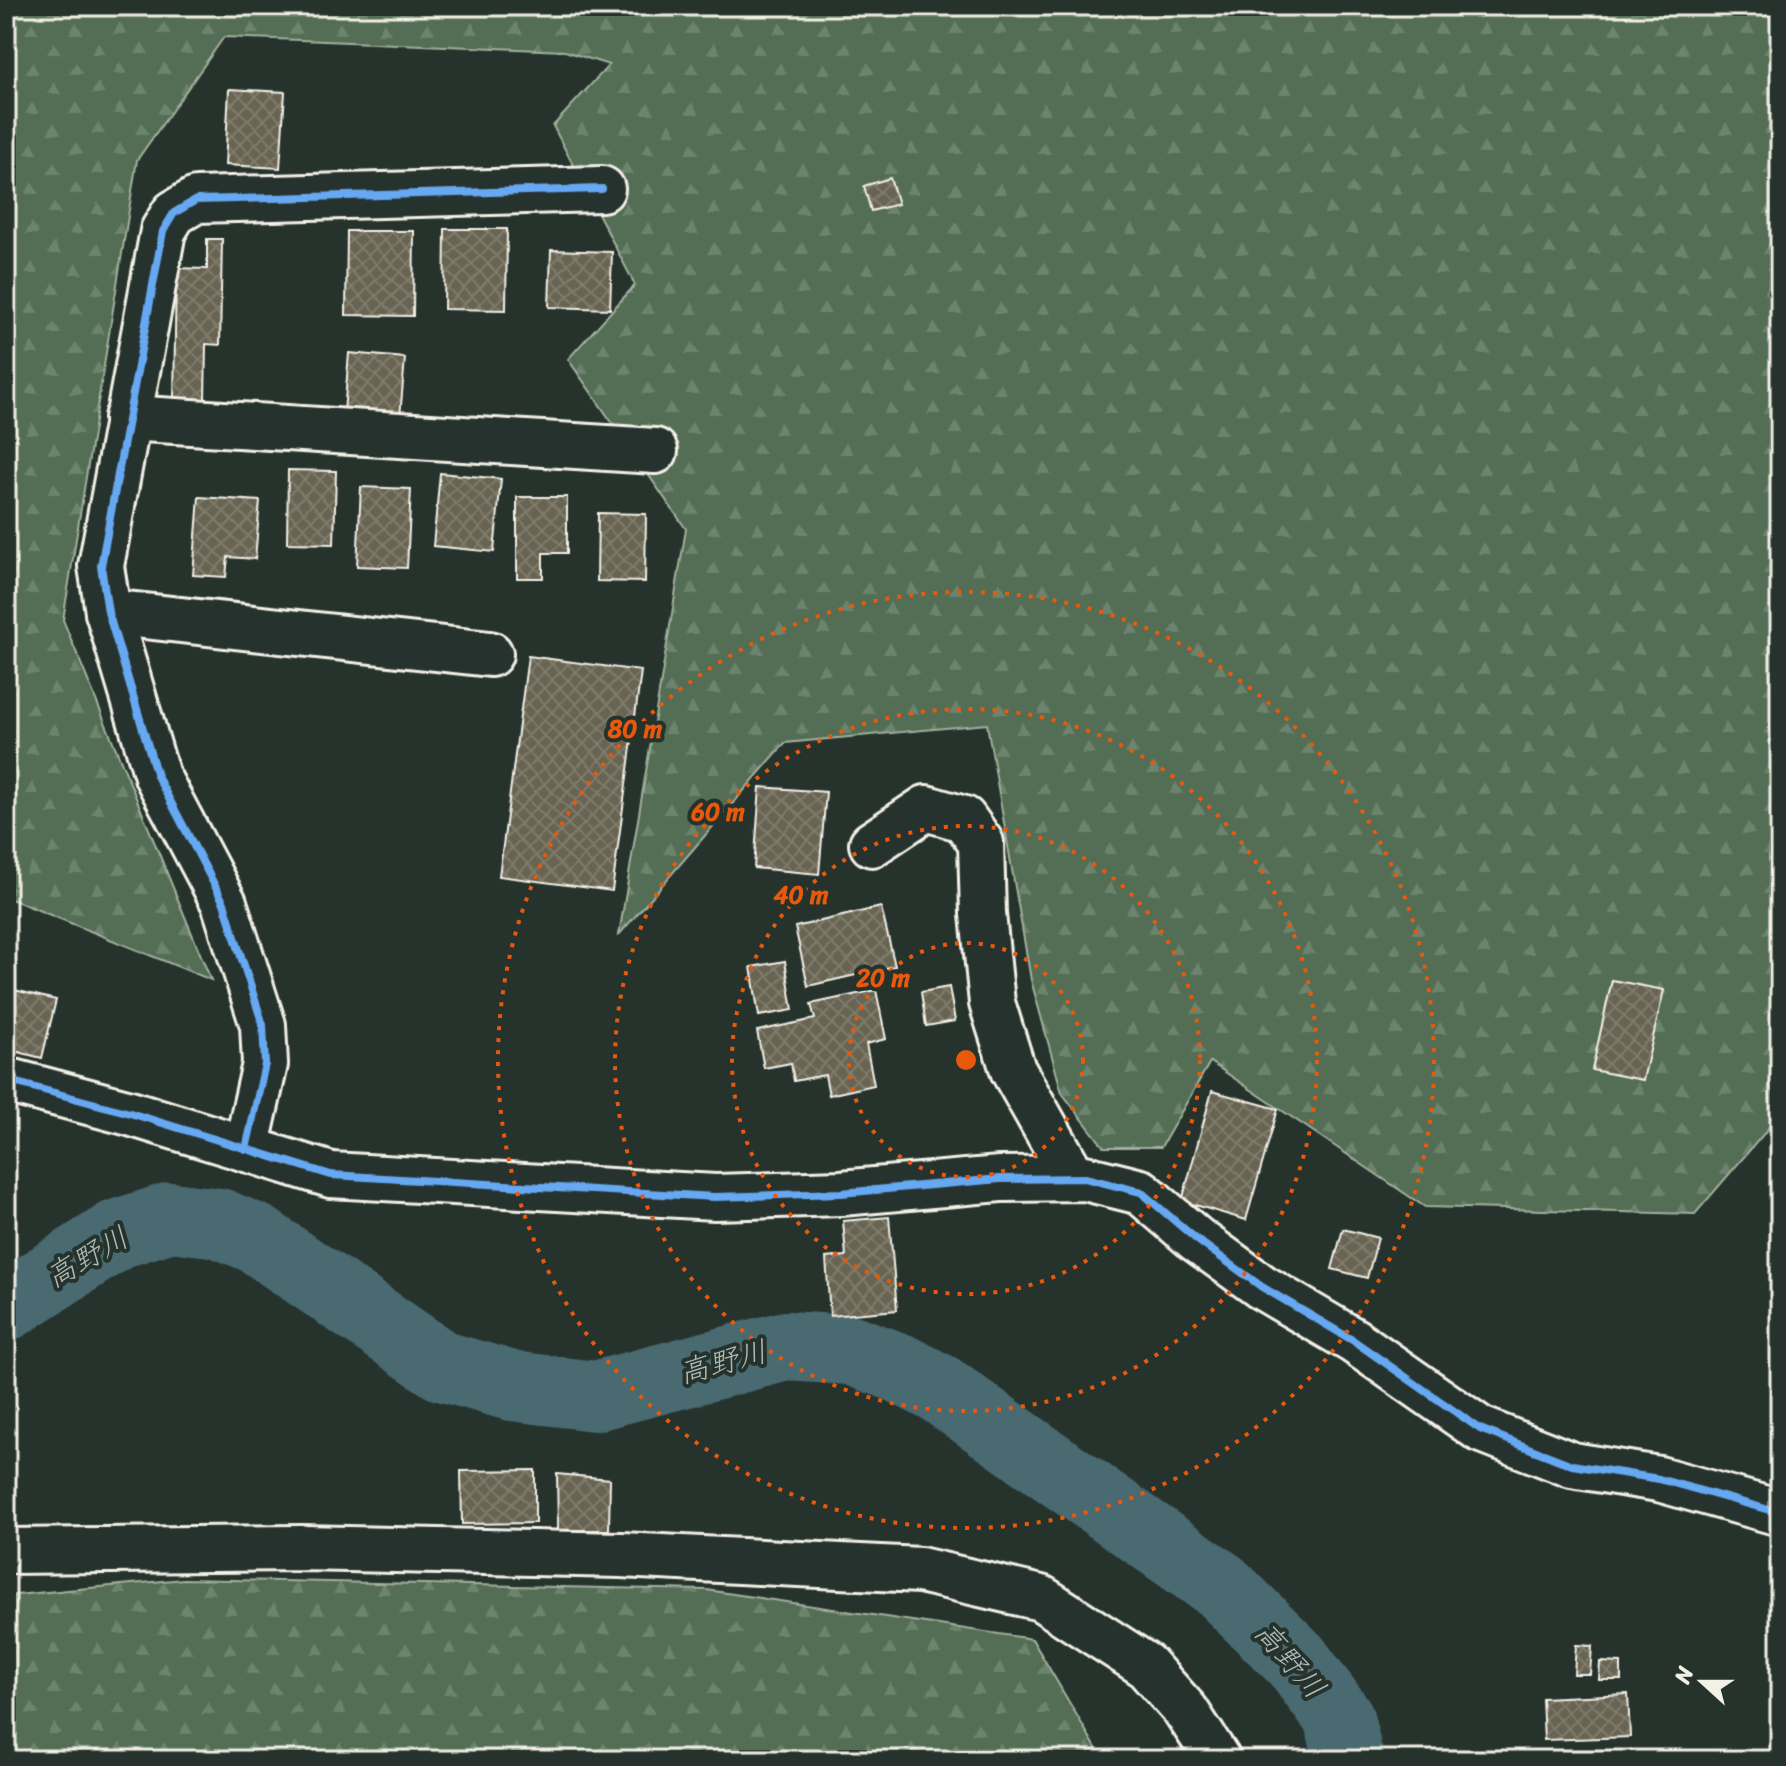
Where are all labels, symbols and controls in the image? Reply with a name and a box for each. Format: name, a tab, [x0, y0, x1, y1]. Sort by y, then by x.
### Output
text: 80 m	[607, 708, 663, 750]
text: 60 m	[690, 791, 745, 833]
text: 40 m	[774, 874, 829, 916]
text: 20 m	[855, 957, 910, 999]
centre of rings	[952, 1046, 980, 1074]
water label: 高野川	[35, 1211, 139, 1303]
water label: 高野川	[673, 1324, 773, 1400]
water label: 高野川	[1240, 1608, 1340, 1712]
north arrow	[1662, 1642, 1742, 1722]
text: N	[1662, 1660, 1705, 1690]

